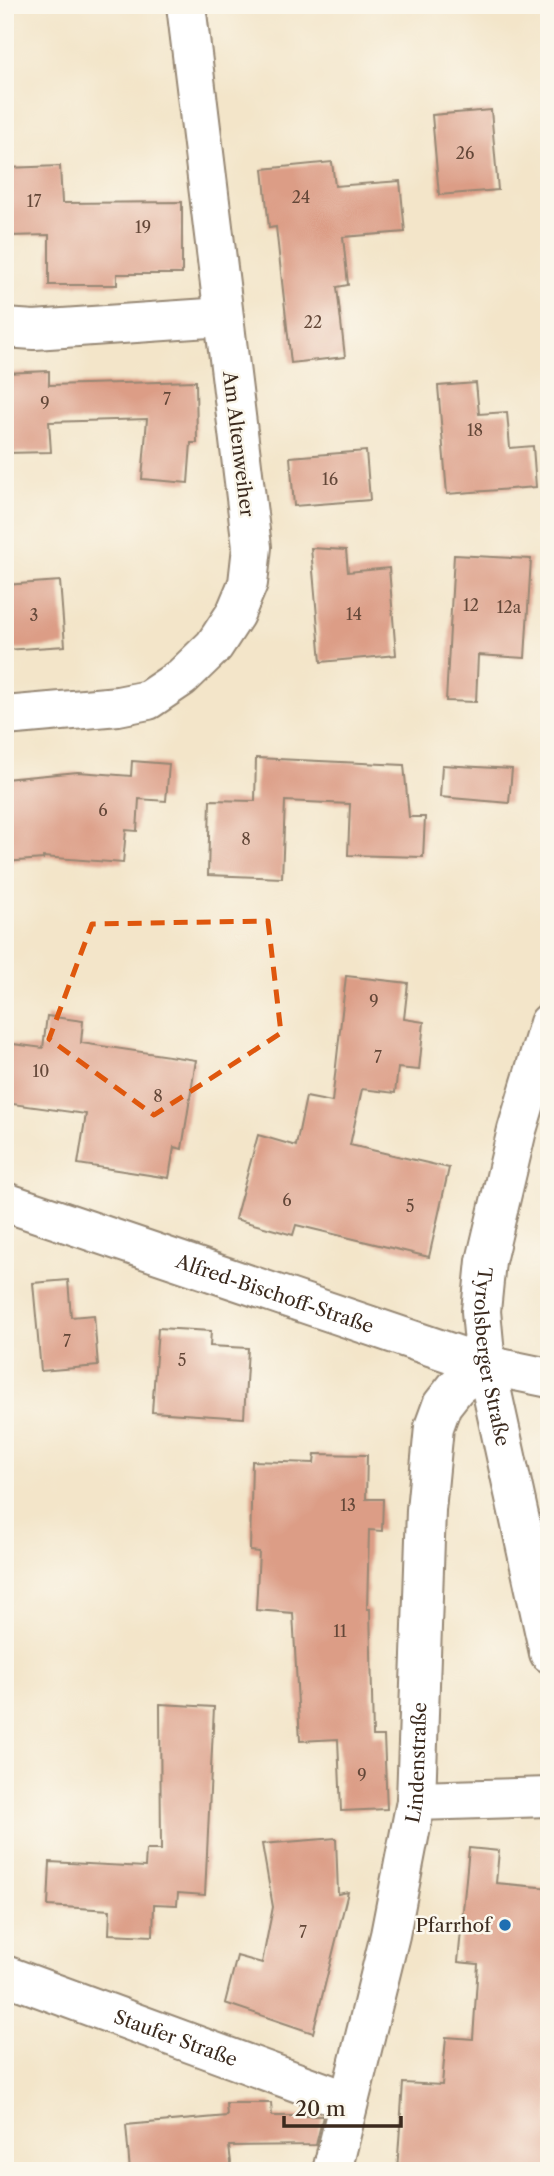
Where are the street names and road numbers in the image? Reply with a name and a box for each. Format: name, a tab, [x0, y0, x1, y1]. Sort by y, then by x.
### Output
street label: Am Altenweiher	[218, 369, 259, 518]
street label: Alfred-Bischoff-Straße	[172, 1249, 377, 1338]
street label: Tyrolsberger Straße	[469, 1266, 514, 1448]
street label: Lindenstraße	[401, 1702, 431, 1825]
street label: Staufer Straße	[111, 2005, 241, 2071]

